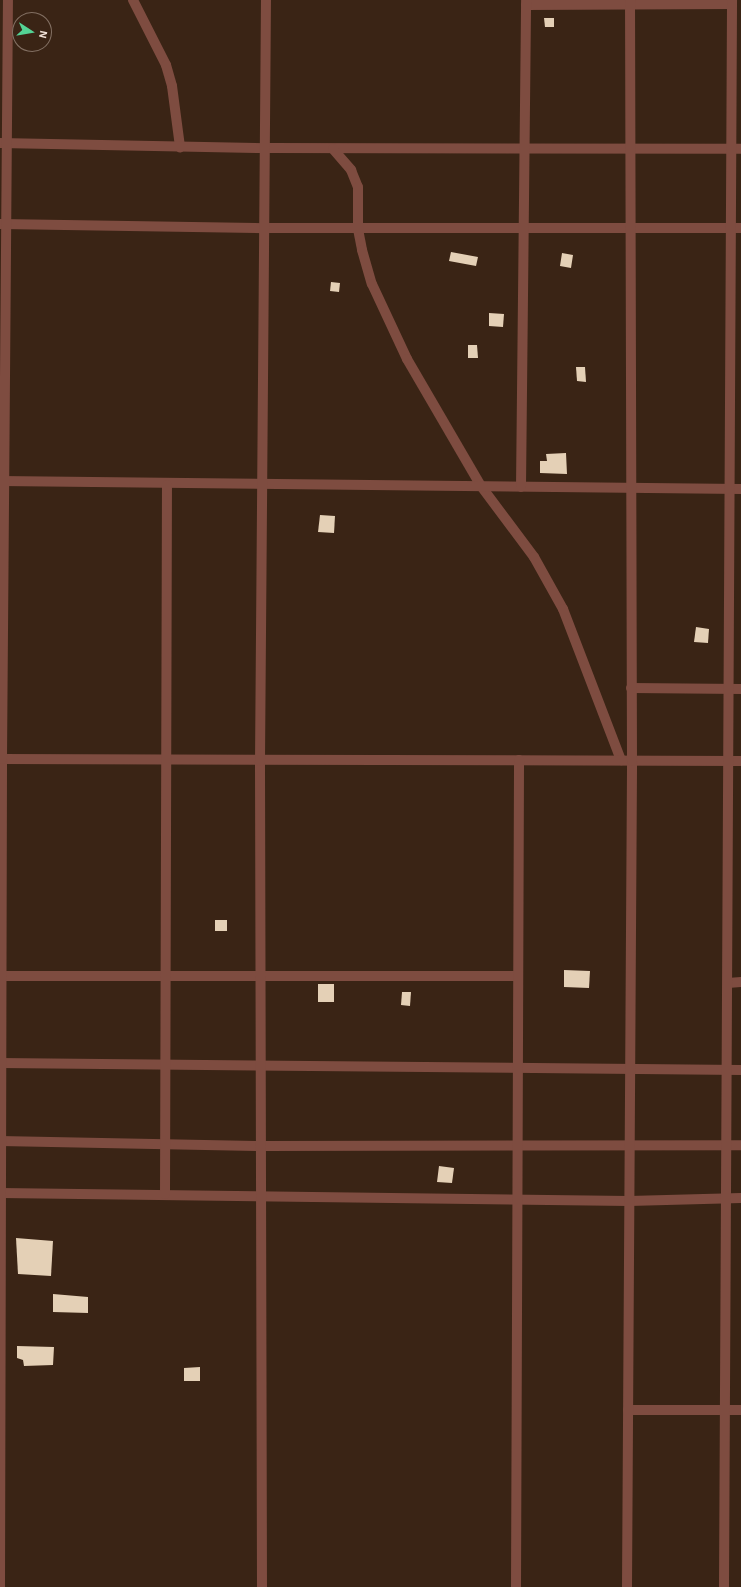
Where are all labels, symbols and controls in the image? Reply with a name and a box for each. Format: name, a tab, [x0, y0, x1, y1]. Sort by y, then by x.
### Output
north arrow	[12, 12, 52, 52]
text: N	[37, 30, 49, 39]

